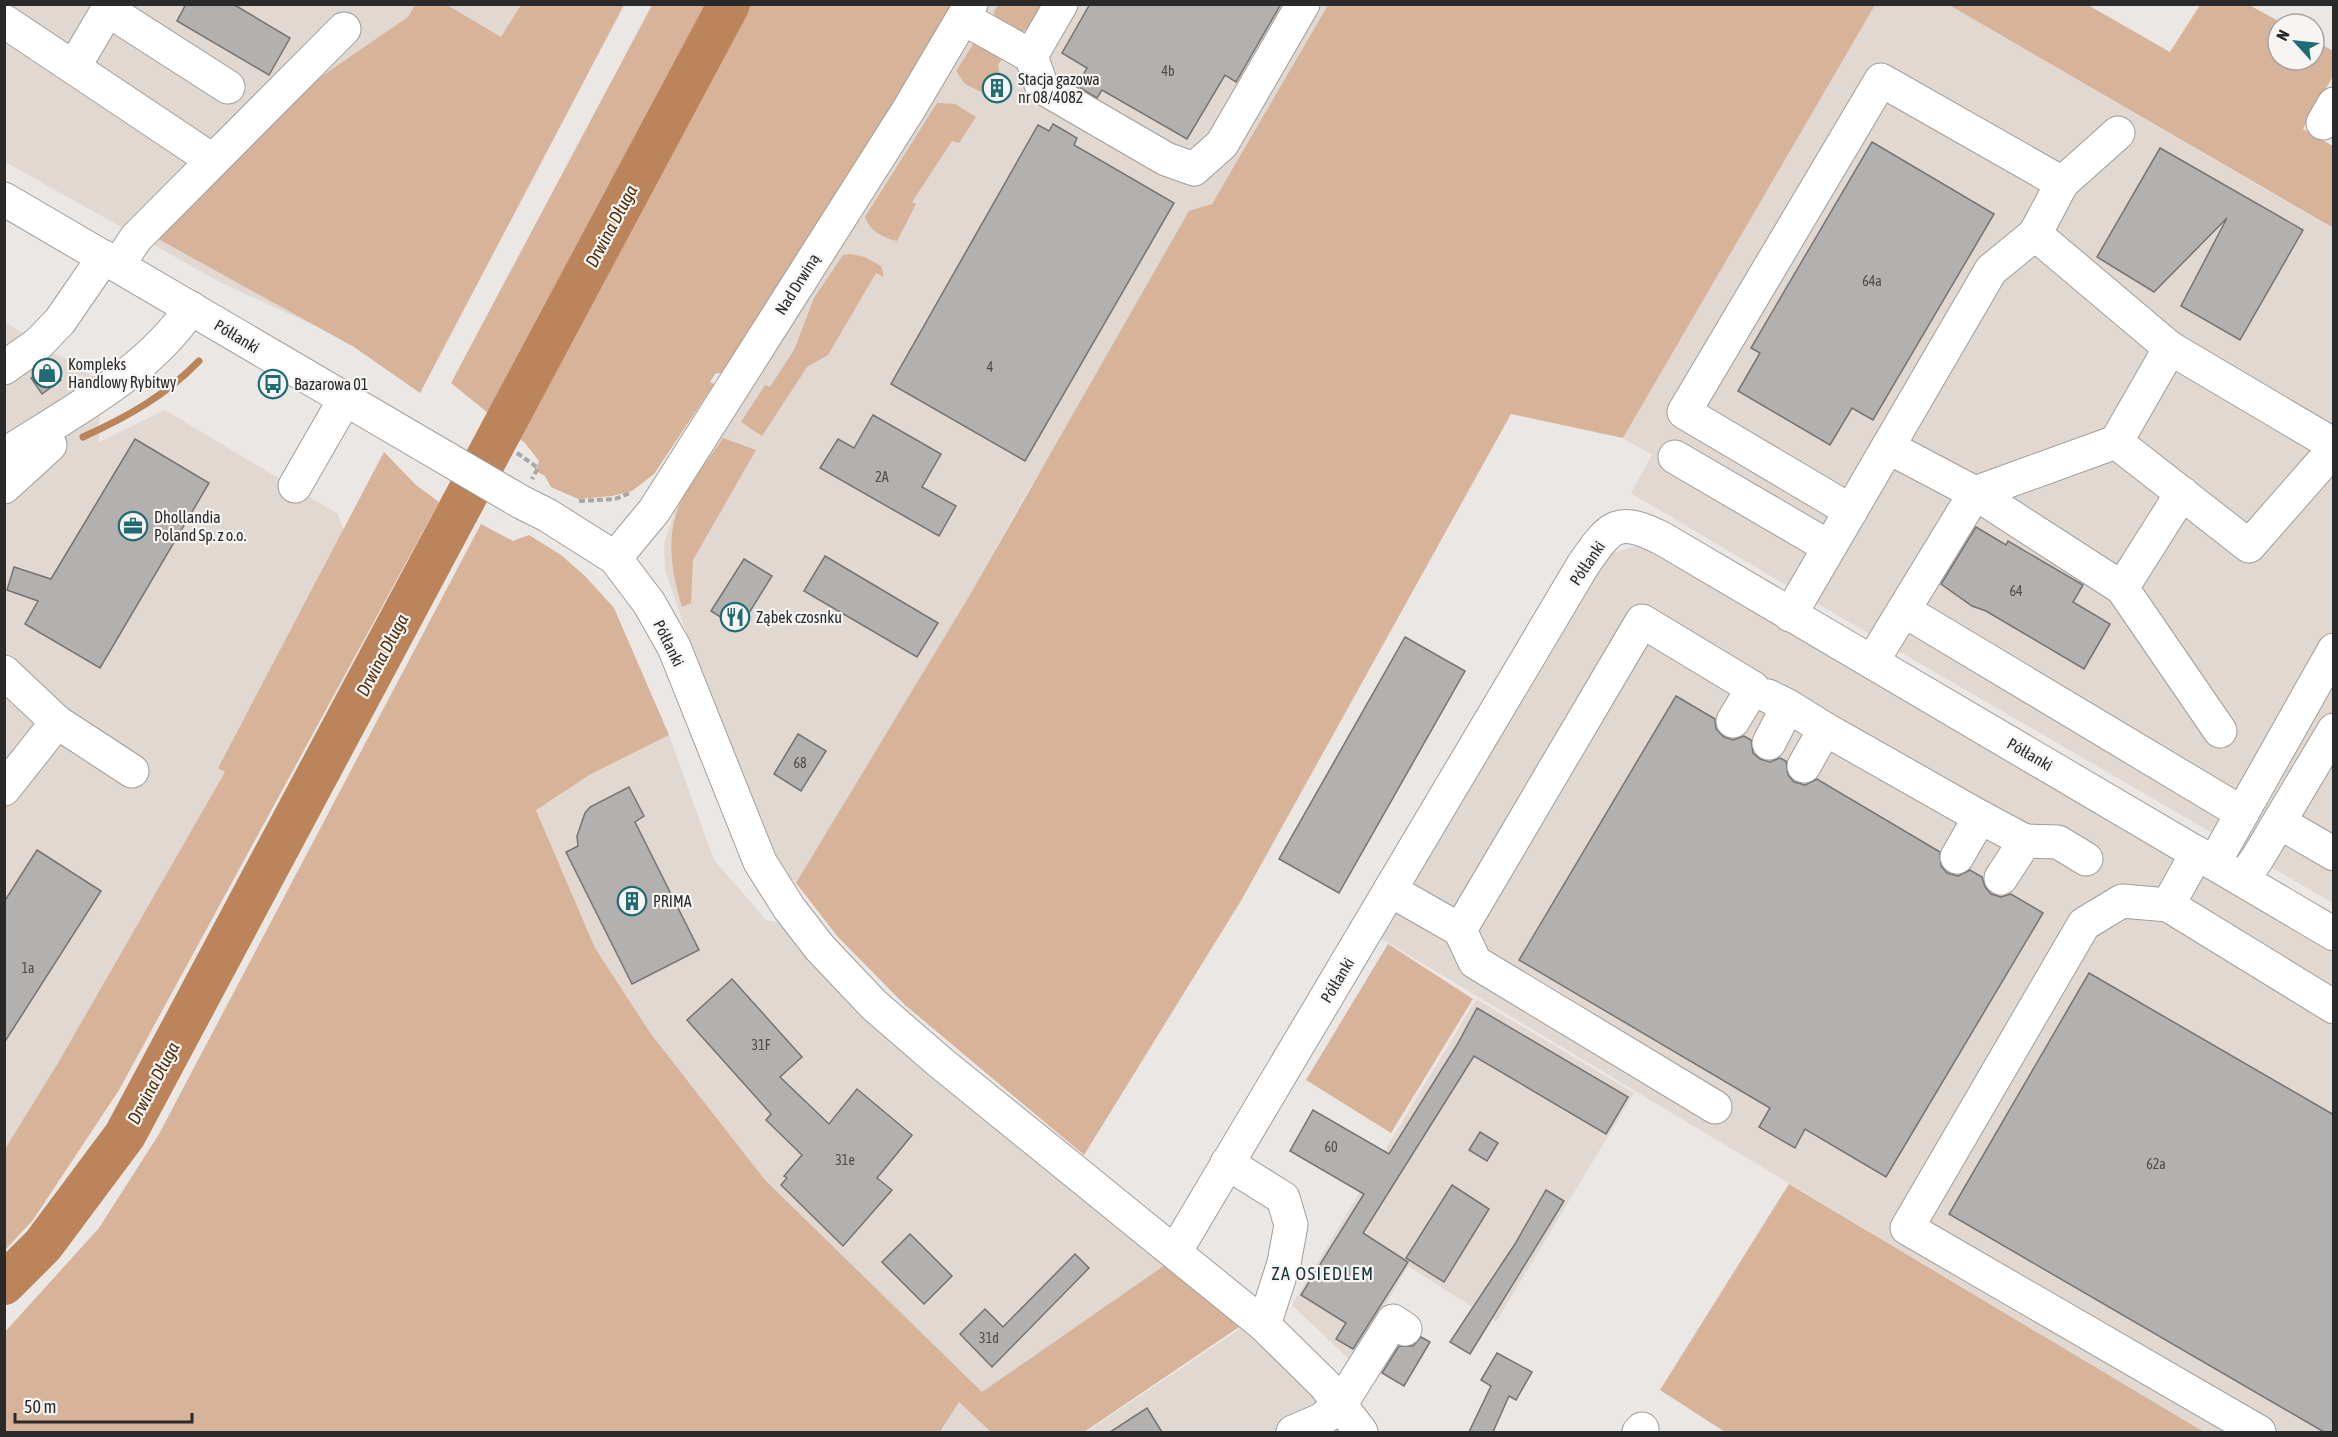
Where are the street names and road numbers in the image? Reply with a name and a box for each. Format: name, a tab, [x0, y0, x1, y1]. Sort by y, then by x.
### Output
street label: Nad Drwiną	[771, 250, 824, 318]
street label: Półłanki	[211, 316, 263, 356]
street label: Półłanki	[1566, 538, 1608, 588]
street label: Półłanki	[650, 617, 688, 669]
street label: Półłanki	[2004, 734, 2056, 774]
street label: Półłanki	[1317, 954, 1357, 1006]

